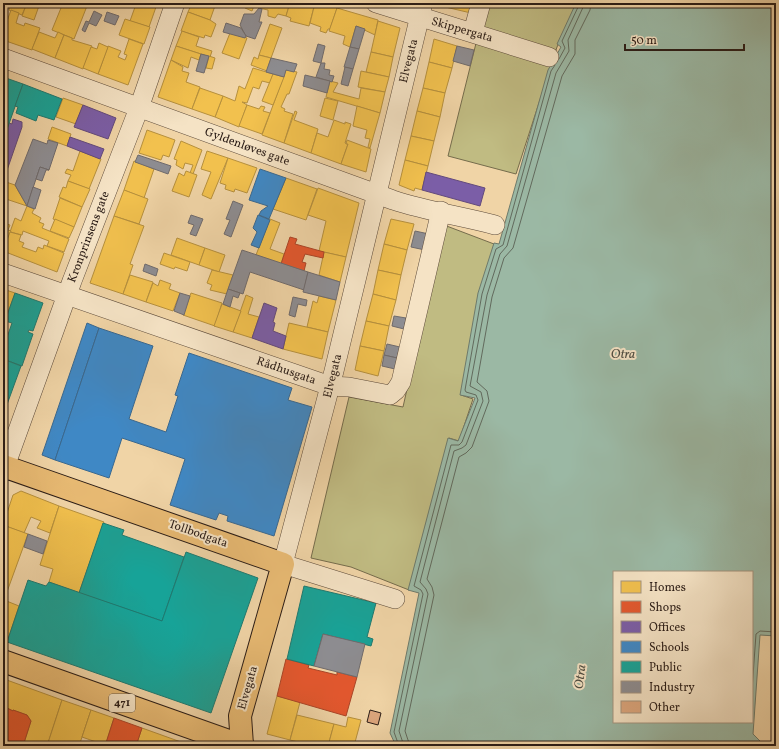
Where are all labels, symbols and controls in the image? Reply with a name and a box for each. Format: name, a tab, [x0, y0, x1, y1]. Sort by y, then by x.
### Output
street label: Skippergata	[429, 14, 495, 46]
scale bar	[625, 26, 744, 52]
text: 50 m	[631, 33, 657, 49]
street label: Elvegata	[396, 37, 422, 85]
street label: Gyldenløves gate	[202, 124, 292, 170]
street label: Kronprinsens gate	[64, 189, 114, 285]
water label: Otra	[611, 346, 635, 364]
street label: Elvegata	[320, 352, 346, 400]
street label: Rådhusgata	[254, 353, 318, 389]
street label: Tollbodgata	[166, 516, 230, 552]
legend	[613, 571, 753, 723]
text: Homes	[649, 580, 686, 596]
text: Shops	[649, 600, 681, 616]
text: Offices	[649, 620, 685, 636]
text: Schools	[649, 640, 689, 656]
text: Public	[649, 660, 682, 676]
street label: Elvegata	[234, 664, 262, 712]
water label: Otra	[571, 664, 591, 690]
text: Industry	[649, 680, 695, 696]
road number: 471	[109, 694, 135, 712]
text: Other	[649, 700, 680, 716]

